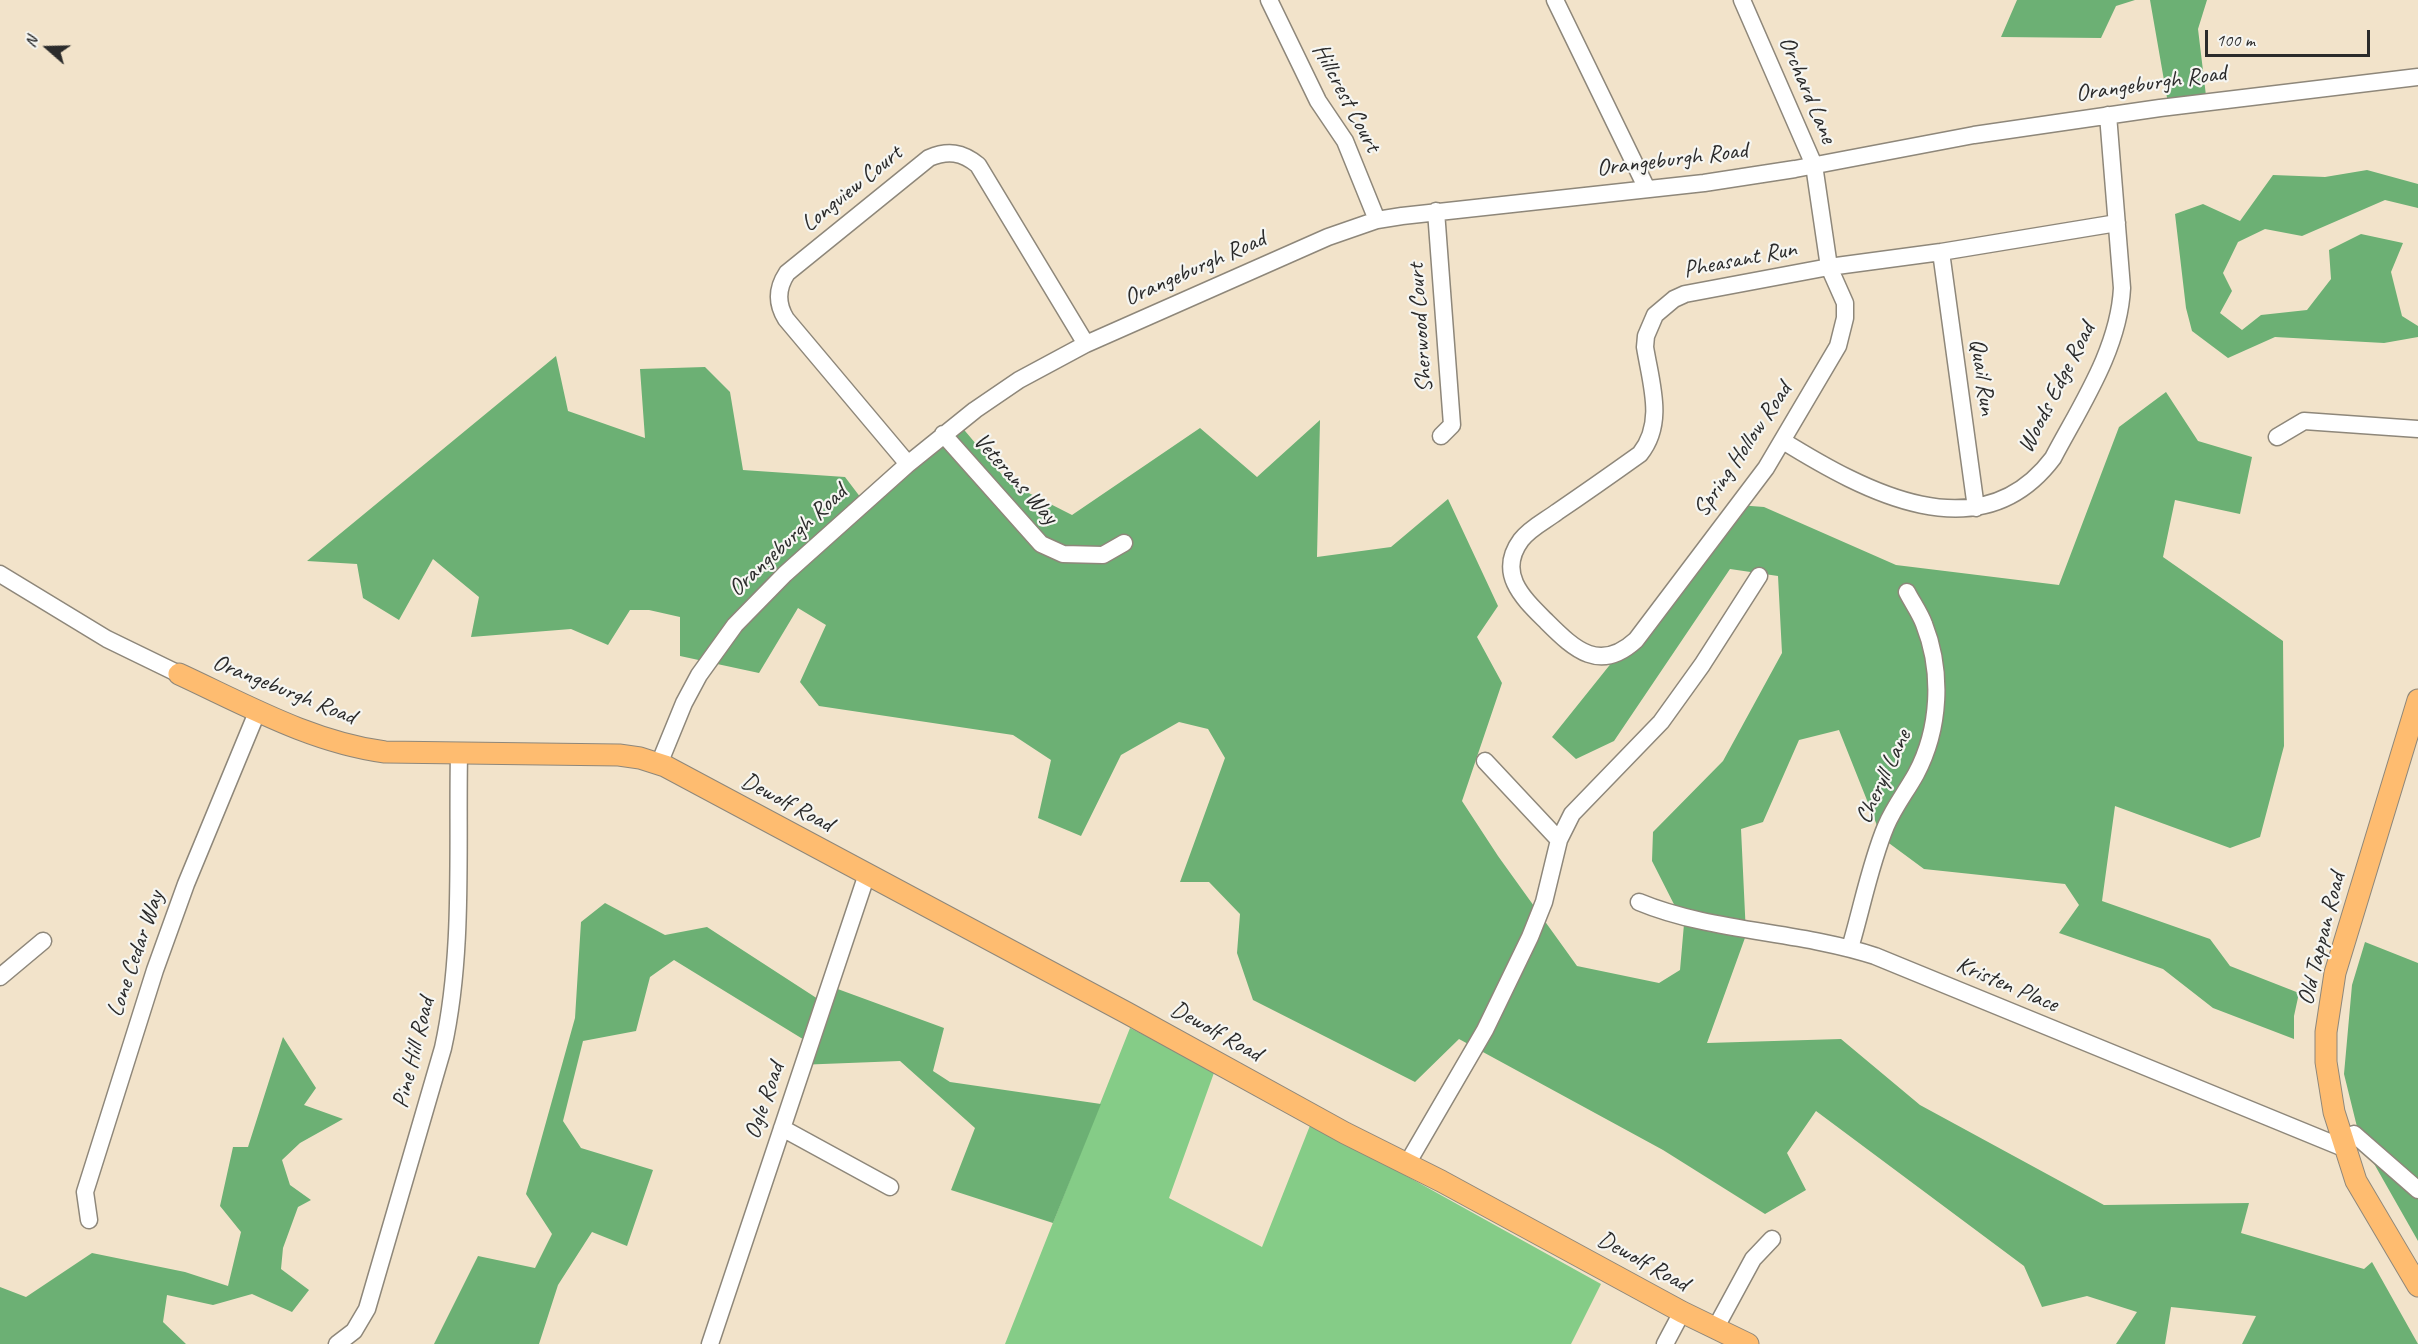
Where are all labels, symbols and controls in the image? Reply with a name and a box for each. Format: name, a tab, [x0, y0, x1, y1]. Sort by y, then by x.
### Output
north arrow	[18, 18, 78, 78]
scale bar	[2208, 18, 2373, 56]
text: 100 m	[2216, 29, 2255, 51]
street label: Orchard Lane	[1772, 32, 1842, 148]
text: N	[20, 34, 42, 50]
street label: Hillcrest Court	[1305, 39, 1387, 157]
street label: Orangeburgh Road	[2074, 59, 2228, 109]
street label: Orangeburgh Road	[1595, 136, 1749, 184]
street label: Longview Court	[796, 140, 908, 238]
street label: Orangeburgh Road	[1120, 225, 1270, 313]
street label: Pheasant Run	[1681, 235, 1799, 285]
street label: Sherwood Court	[1402, 262, 1440, 394]
street label: Woods Edge Road	[2012, 318, 2102, 458]
street label: Quail Run	[1962, 337, 2002, 417]
street label: Spring Hollow Road	[1687, 377, 1799, 523]
street label: Veterans Way	[966, 427, 1064, 531]
street label: Orangeburgh Road	[723, 479, 853, 603]
street label: Orangeburgh Road	[208, 648, 360, 732]
street label: Cheryll Lane	[1850, 725, 1918, 829]
street label: Dewolf Road	[736, 767, 838, 839]
street label: Old Tappan Road	[2292, 870, 2352, 1008]
street label: Lone Cedar Way	[101, 887, 171, 1021]
street label: Kristen Place	[1952, 951, 2062, 1019]
street label: Pine Hill Road	[386, 995, 442, 1111]
street label: Dewolf Road	[1165, 995, 1267, 1069]
street label: Ogle Road	[739, 1059, 791, 1143]
street label: Dewolf Road	[1592, 1225, 1694, 1299]

